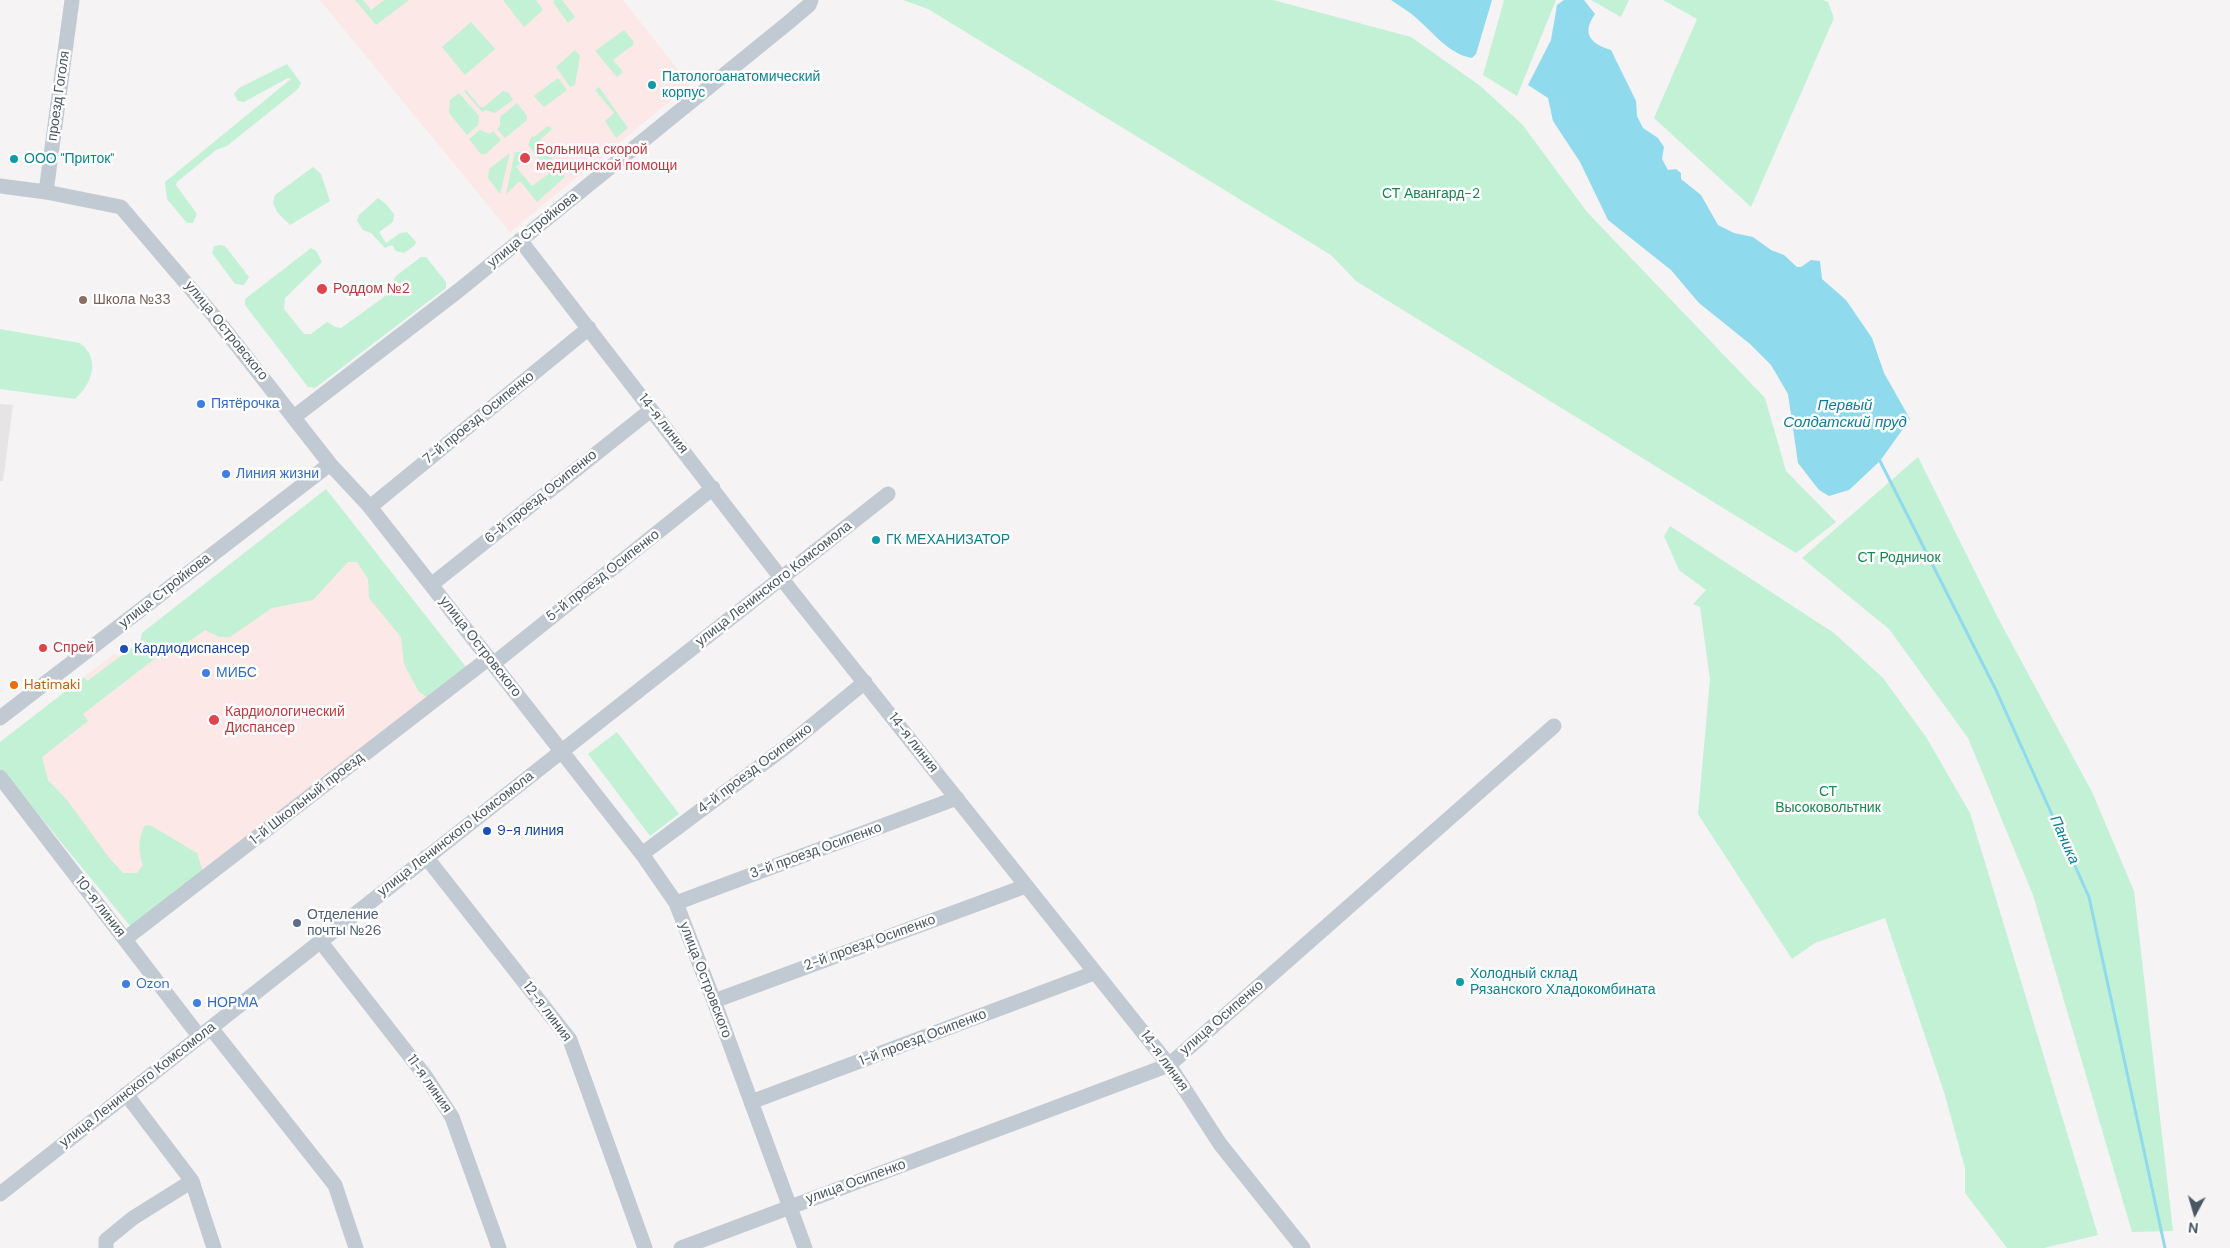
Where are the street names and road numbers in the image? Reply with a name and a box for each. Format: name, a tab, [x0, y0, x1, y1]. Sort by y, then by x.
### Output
street label: проезд Гоголя	[44, 50, 74, 142]
street label: улица Стройкова	[484, 188, 582, 272]
street label: улица Островского	[181, 278, 271, 384]
street label: 7-й проезд Осипенко	[420, 368, 538, 468]
street label: 14-я линия	[635, 391, 691, 457]
street label: 6-й проезд Осипенко	[482, 447, 600, 547]
street label: улица Ленинского Комсомола	[693, 518, 855, 650]
street label: 5-й проезд Осипенко	[543, 527, 663, 625]
street label: улица Стройкова	[116, 550, 214, 632]
street label: улица Островского	[436, 593, 524, 701]
street label: 14-я линия	[885, 710, 941, 776]
street label: 4-й проезд Осипенко	[694, 720, 816, 818]
street label: 1-й Школьный проезд	[247, 749, 367, 849]
street label: улица Ленинского Комсомола	[375, 768, 537, 900]
street label: 3-й проезд Осипенко	[748, 819, 884, 883]
street label: 10-я линия	[71, 873, 129, 941]
street label: 2-й проезд Осипенко	[802, 911, 938, 975]
street label: улица Островского	[675, 920, 735, 1040]
street label: улица Осипенко	[1177, 977, 1267, 1059]
street label: 12-я линия	[519, 979, 575, 1045]
street label: 1-й проезд Осипенко	[857, 1006, 989, 1070]
street label: улица Ленинского Комсомола	[57, 1019, 219, 1151]
street label: 14-я линия	[1136, 1027, 1192, 1095]
street label: 11-я линия	[403, 1052, 455, 1116]
street label: улица Осипенко	[804, 1156, 908, 1208]

